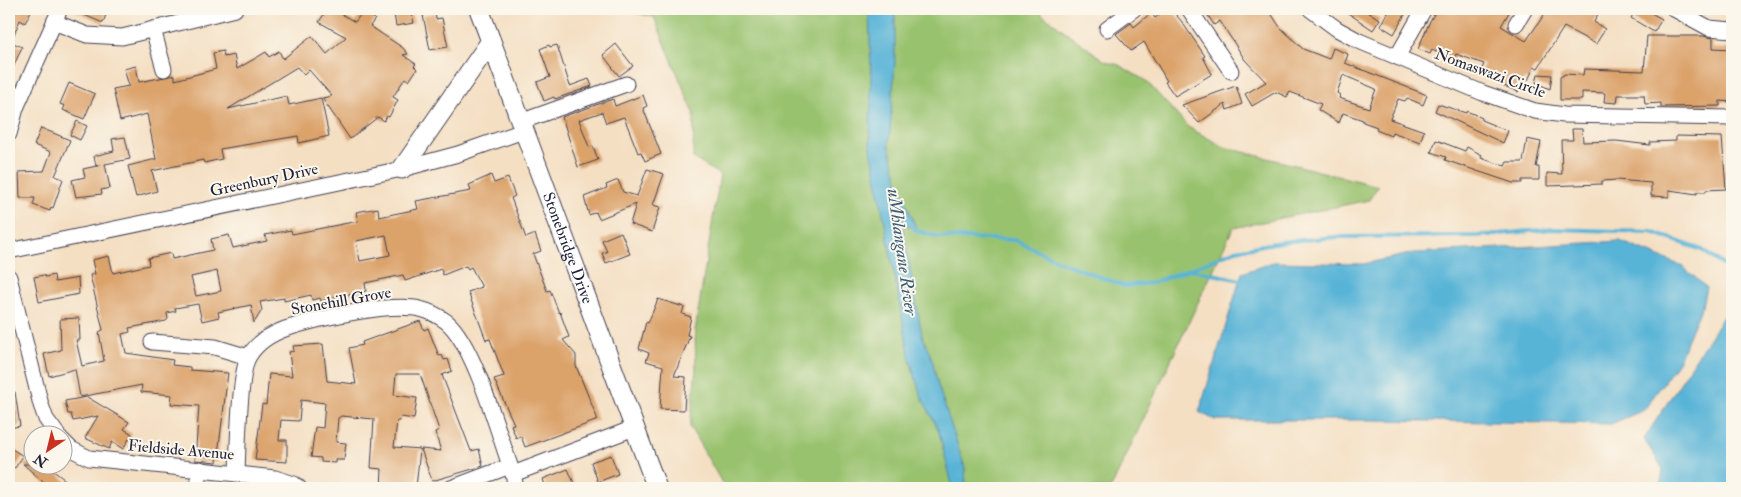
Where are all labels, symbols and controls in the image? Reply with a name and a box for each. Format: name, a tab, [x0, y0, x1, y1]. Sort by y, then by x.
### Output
street label: Nomaswazi Circle	[1432, 44, 1549, 102]
street label: Greenbury Drive	[208, 159, 320, 201]
water label: uMhlangane River	[882, 187, 922, 318]
street label: Stonebridge Drive	[538, 190, 598, 307]
street label: Stonehill Grove	[289, 282, 393, 320]
north arrow	[22, 424, 72, 474]
street label: Fieldside Avenue	[127, 435, 235, 465]
text: N	[30, 449, 52, 471]

